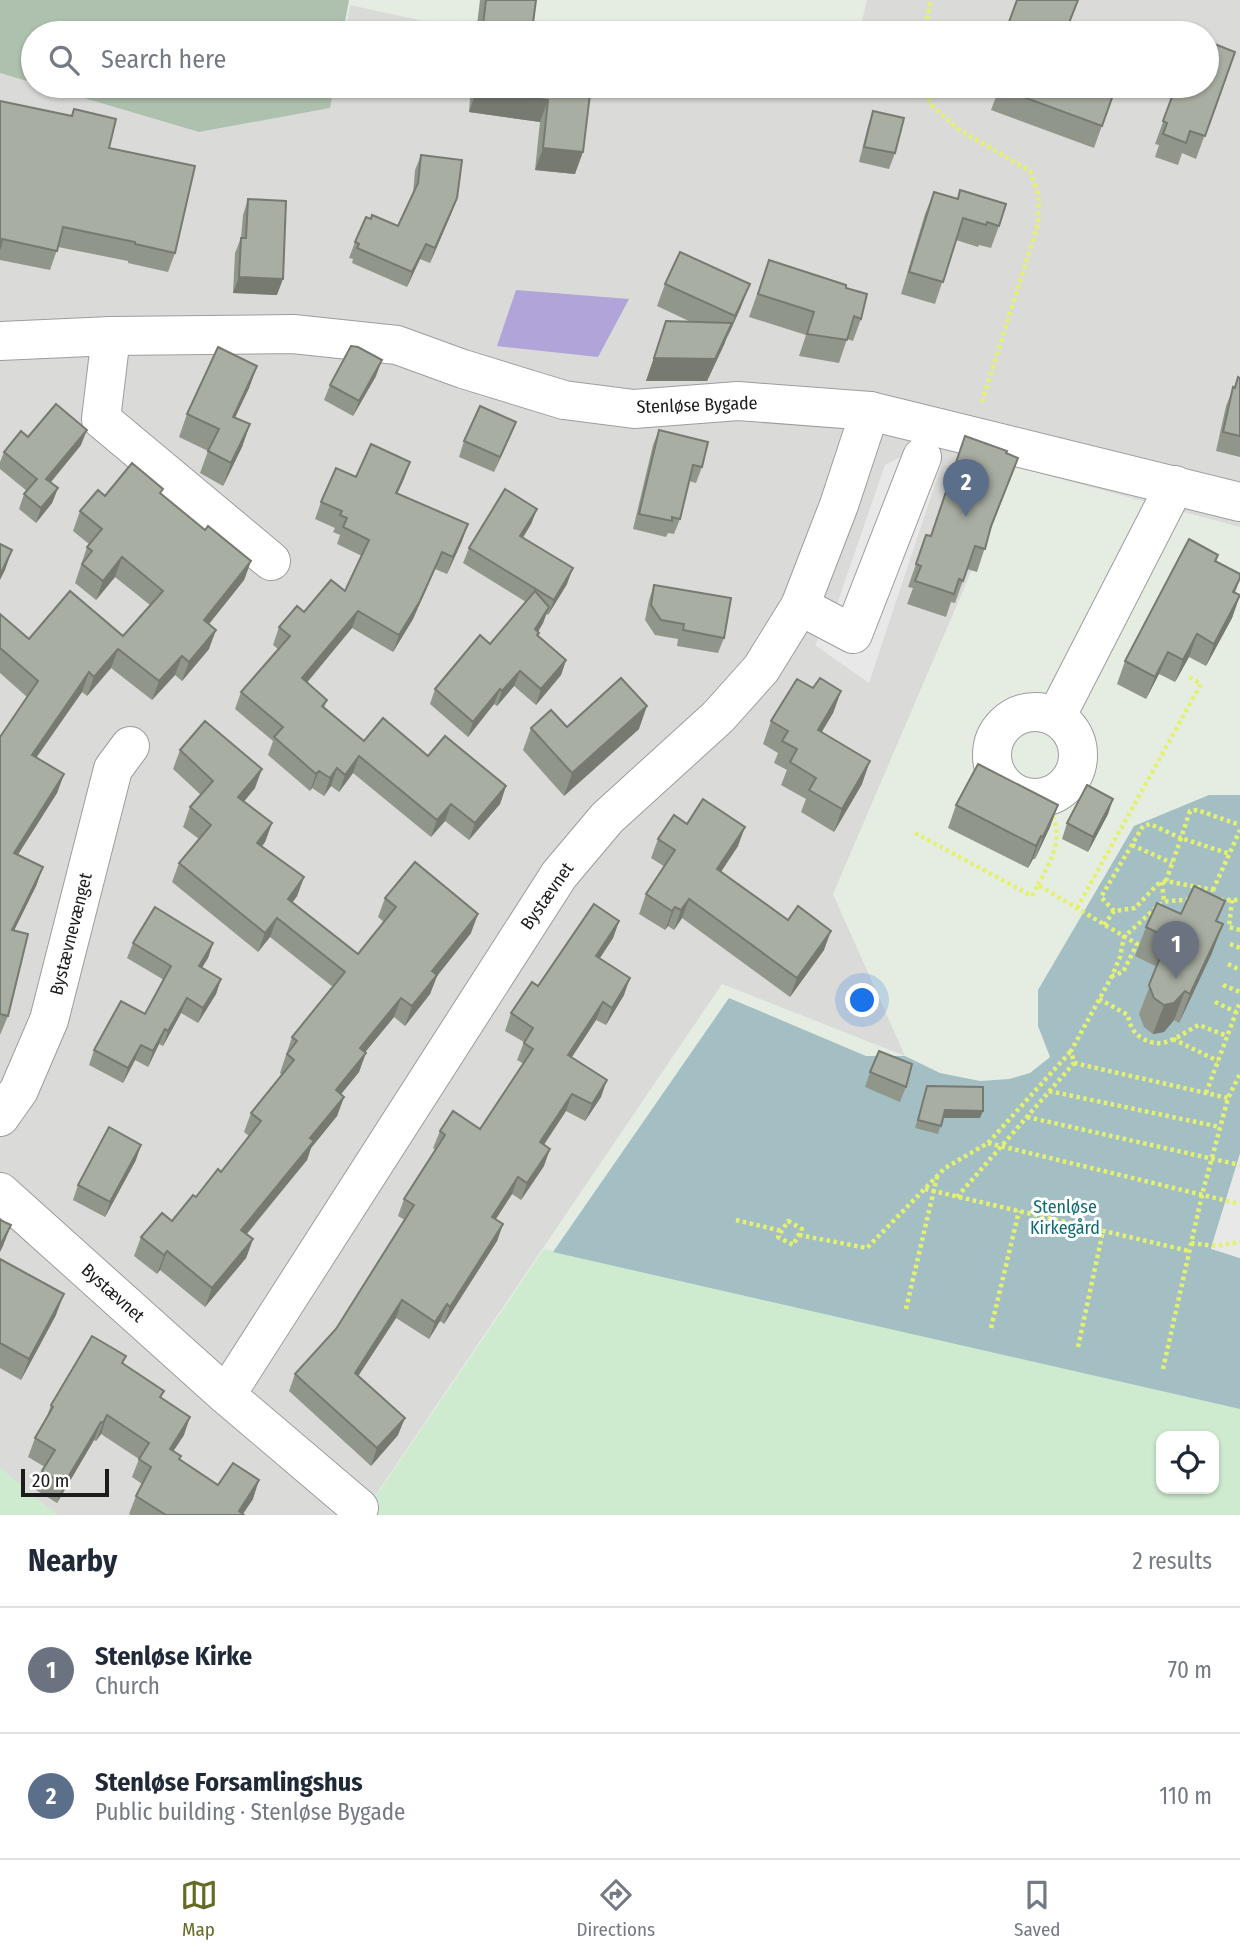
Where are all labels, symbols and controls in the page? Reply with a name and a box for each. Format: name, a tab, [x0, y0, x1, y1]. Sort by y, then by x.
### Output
search box	[21, 21, 1219, 98]
icon: search	[45, 41, 83, 79]
text: Search here	[101, 44, 226, 75]
street label: Stenløse Bygade	[636, 392, 758, 418]
pin: 2	[943, 459, 989, 517]
street label: Bystævnet	[516, 858, 578, 934]
street label: Bystævnevænget	[45, 870, 97, 997]
pin: 1	[1153, 921, 1199, 979]
your location	[845, 983, 879, 1017]
park label: Stenløse Kirkegård	[1030, 1196, 1100, 1239]
street label: Bystævnet	[77, 1259, 149, 1327]
map controls	[1156, 1431, 1219, 1494]
button: locate	[1156, 1431, 1219, 1494]
scale bar	[21, 1466, 108, 1498]
text: 20 m	[32, 1469, 69, 1492]
text: Nearby	[28, 1543, 117, 1579]
text: 2 results	[1132, 1547, 1212, 1575]
text: Stenløse Kirke	[95, 1641, 252, 1672]
text: 1	[46, 1656, 56, 1684]
text: 70 m	[1168, 1656, 1212, 1684]
text: Church	[95, 1672, 160, 1700]
text: Stenløse Forsamlingshus	[95, 1767, 363, 1798]
text: 2	[46, 1782, 56, 1810]
text: 110 m	[1159, 1782, 1212, 1810]
text: Public building · Stenløse Bygade	[95, 1798, 405, 1826]
tab: Map	[180, 1876, 218, 1941]
tab: Directions	[577, 1876, 655, 1941]
tab: Saved	[1014, 1876, 1060, 1941]

